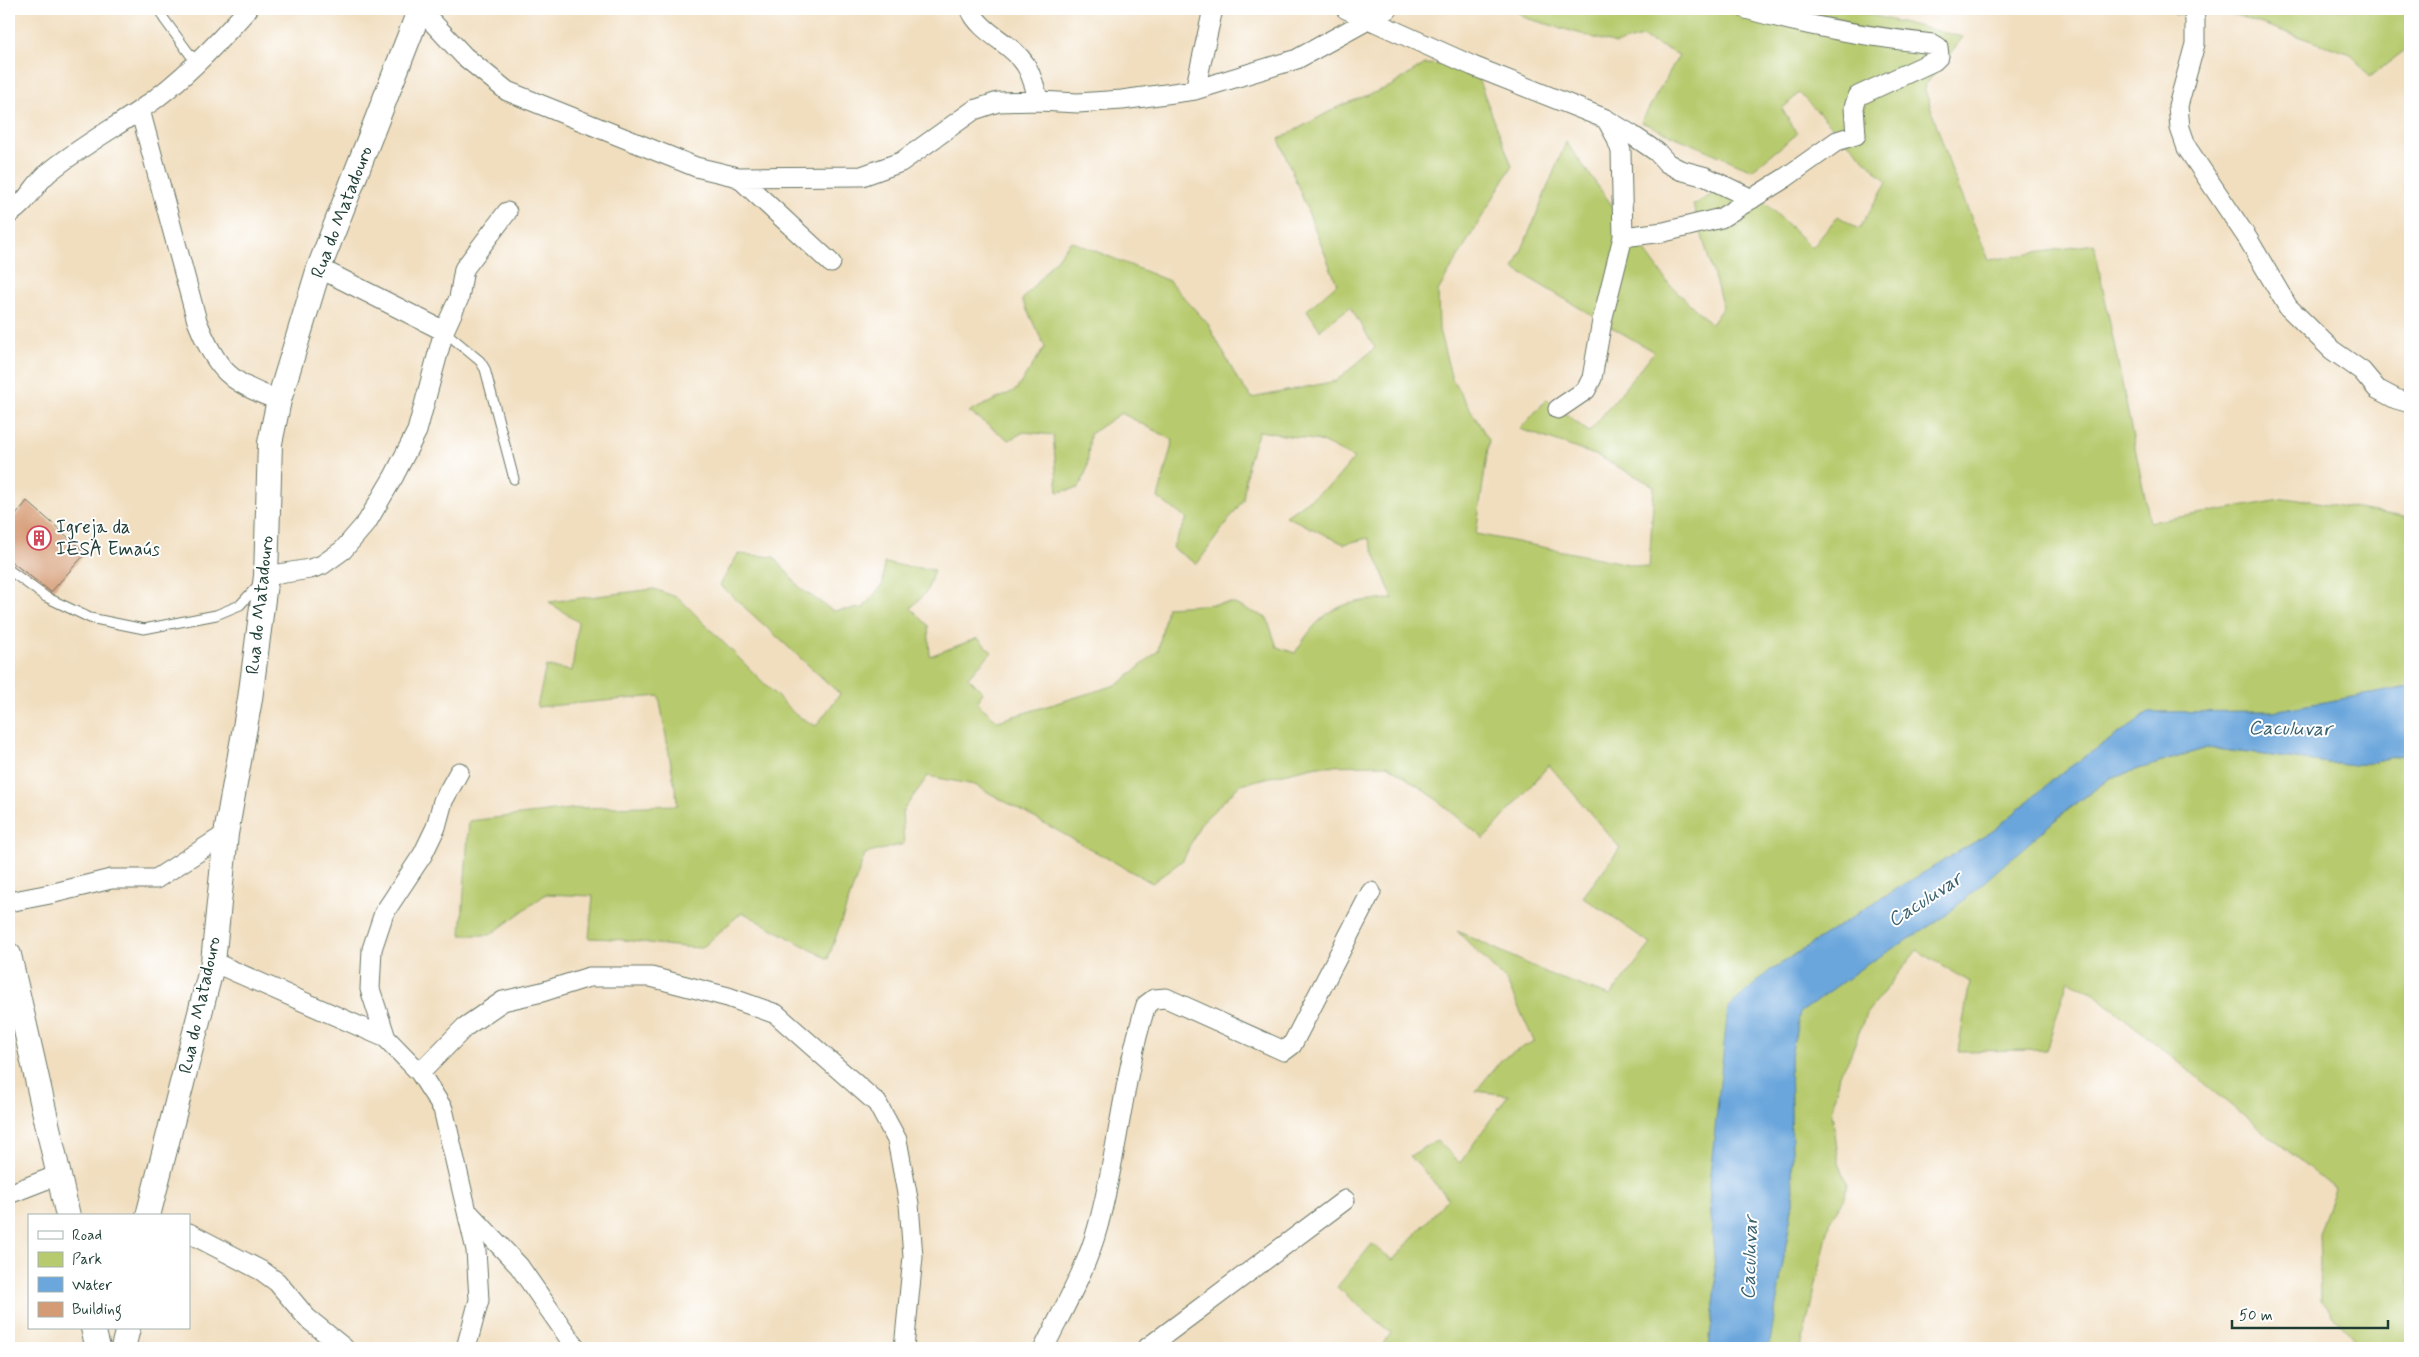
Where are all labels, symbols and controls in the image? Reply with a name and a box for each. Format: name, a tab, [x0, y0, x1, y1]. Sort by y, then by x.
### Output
street label: Rua do Matadouro	[305, 142, 379, 282]
place label: Igreja da IESA Emaús	[56, 515, 161, 562]
building icon: Igreja da IESA Emaús	[26, 525, 52, 551]
street label: Rua do Matadouro	[240, 534, 280, 676]
water label: Caculuvar	[2248, 715, 2335, 743]
water label: Caculuvar	[1883, 864, 1970, 934]
street label: Rua do Matadouro	[173, 934, 227, 1076]
water label: Caculuvar	[1735, 1213, 1765, 1300]
legend	[28, 1214, 190, 1330]
text: Road	[72, 1226, 102, 1246]
text: Park	[72, 1250, 102, 1270]
text: Water	[72, 1276, 112, 1296]
scale bar	[2232, 1297, 2388, 1329]
text: Building	[72, 1300, 122, 1321]
text: 50 m	[2239, 1306, 2273, 1326]

